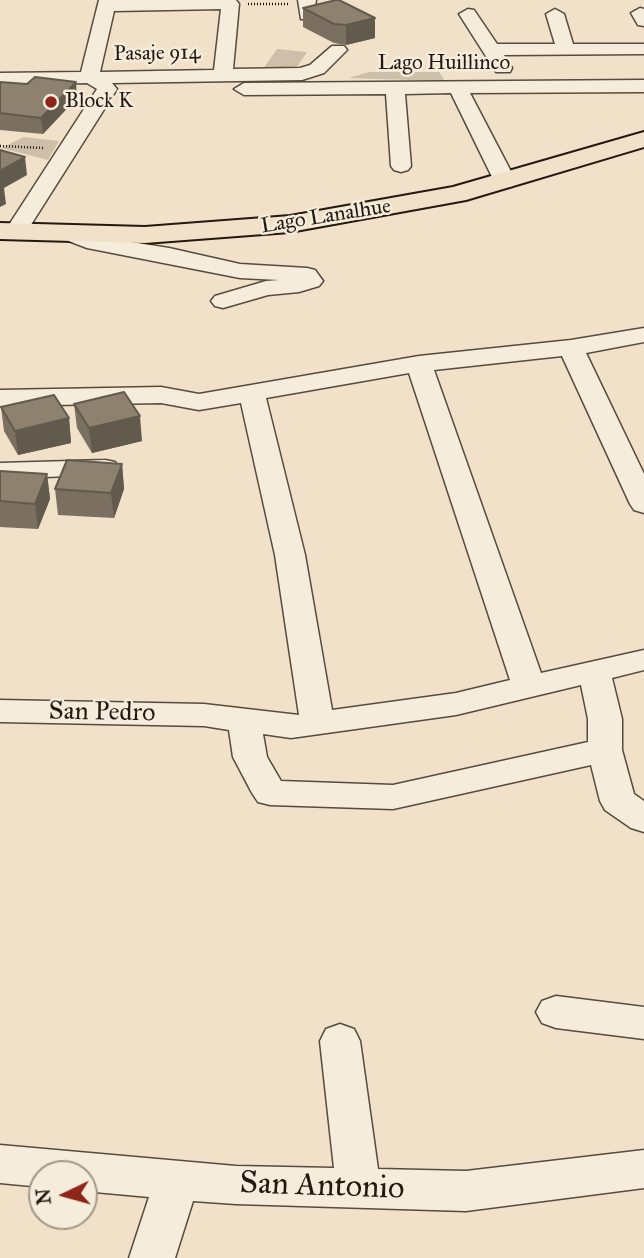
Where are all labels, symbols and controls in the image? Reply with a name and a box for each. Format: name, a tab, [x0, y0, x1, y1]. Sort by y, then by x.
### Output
street label: Pasaje 914	[114, 41, 200, 67]
street label: Lago Huillinco	[378, 51, 510, 77]
place label: Block K	[65, 89, 133, 115]
marker: Block K	[43, 94, 59, 110]
street label: Lago Lanalhue	[259, 194, 393, 240]
street label: San Pedro	[48, 696, 156, 730]
north arrow	[28, 1160, 98, 1230]
street label: San Antonio	[239, 1165, 405, 1209]
text: N	[31, 1188, 56, 1206]

